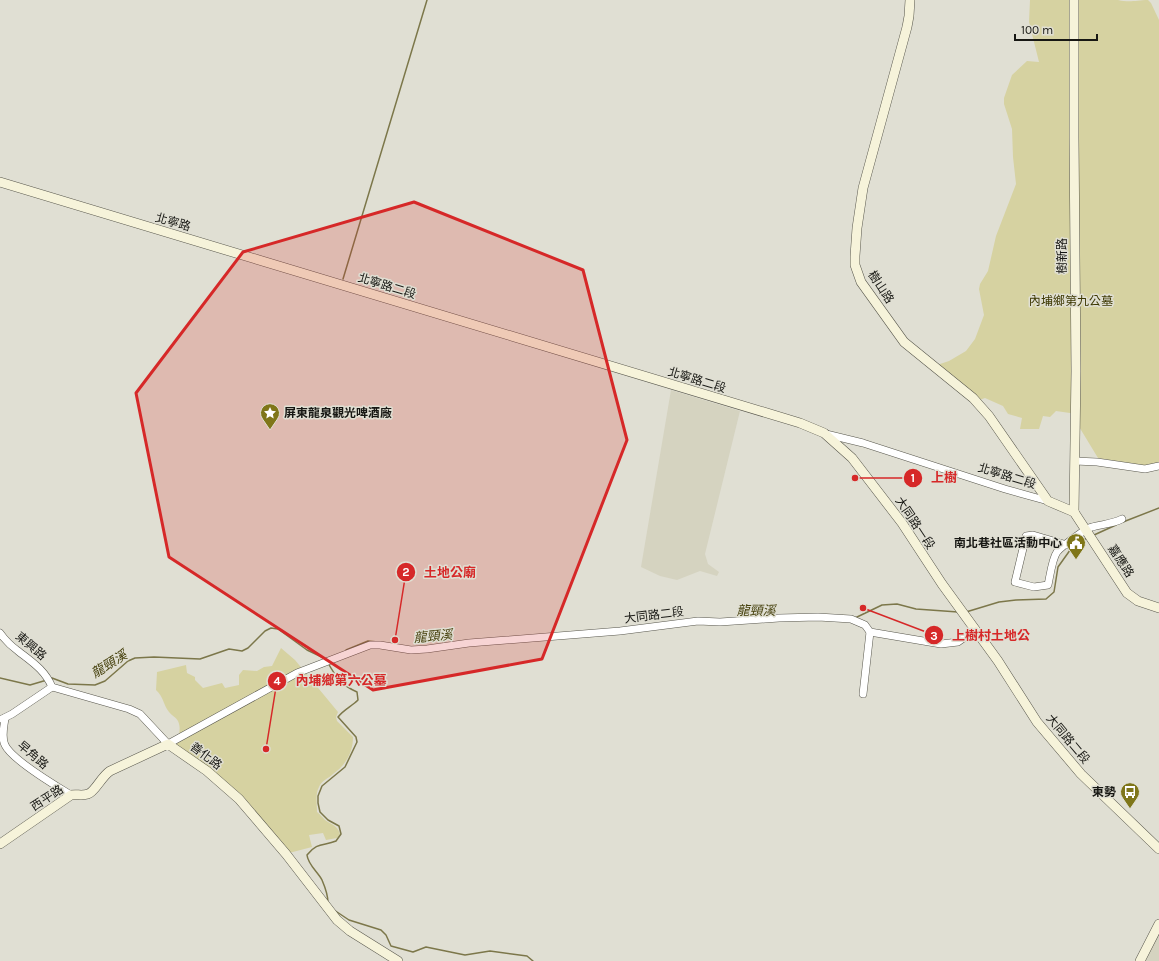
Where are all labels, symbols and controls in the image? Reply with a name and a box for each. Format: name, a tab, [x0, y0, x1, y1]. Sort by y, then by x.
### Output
scale bar	[1015, 16, 1097, 42]
text: 100 m	[1021, 23, 1053, 37]
street label: 北寧路	[154, 210, 192, 234]
street label: 樹新路	[1055, 238, 1069, 274]
street label: 樹山路	[865, 268, 897, 306]
street label: 北寧路二段	[356, 271, 418, 301]
park label: 內埔鄉第九公墓	[1029, 294, 1113, 308]
street label: 北寧路二段	[666, 365, 728, 395]
place icon: 屏東龍泉觀光啤酒廠	[259, 402, 281, 430]
place label: 屏東龍泉觀光啤酒廠	[284, 406, 392, 420]
street label: 北寧路二段	[976, 461, 1038, 491]
callout: 上樹	[903, 465, 965, 490]
text: 上樹	[931, 470, 957, 485]
text: 1	[911, 471, 915, 485]
street label: 大同路一段	[892, 494, 938, 552]
public building icon: 南北巷社區活動中心	[1065, 532, 1087, 560]
place label: 南北巷社區活動中心	[954, 536, 1062, 550]
street label: 嘉應路	[1105, 542, 1137, 580]
callout: 土地公廟	[396, 560, 484, 585]
text: 2	[402, 565, 410, 579]
text: 土地公廟	[424, 565, 476, 580]
water label: 龍頸溪	[736, 603, 777, 618]
street label: 大同路二段	[623, 604, 685, 626]
callout: 上樹村土地公	[924, 623, 1038, 648]
water label: 龍頸溪	[413, 627, 455, 645]
text: 上樹村土地公	[952, 628, 1030, 643]
street label: 東興路	[13, 629, 49, 663]
text: 3	[930, 629, 938, 643]
water label: 龍頸溪	[88, 646, 131, 681]
callout: 內埔鄉第六公墓	[267, 668, 394, 693]
text: 內埔鄉第六公墓	[295, 673, 387, 688]
text: 4	[273, 674, 281, 688]
street label: 大同路二段	[1043, 712, 1093, 766]
street label: 早角路	[15, 738, 51, 772]
street label: 善化路	[187, 740, 225, 772]
bus stop icon: 東勢	[1119, 781, 1141, 809]
street label: 西平路	[28, 782, 66, 814]
place label: 東勢	[1092, 785, 1116, 799]

